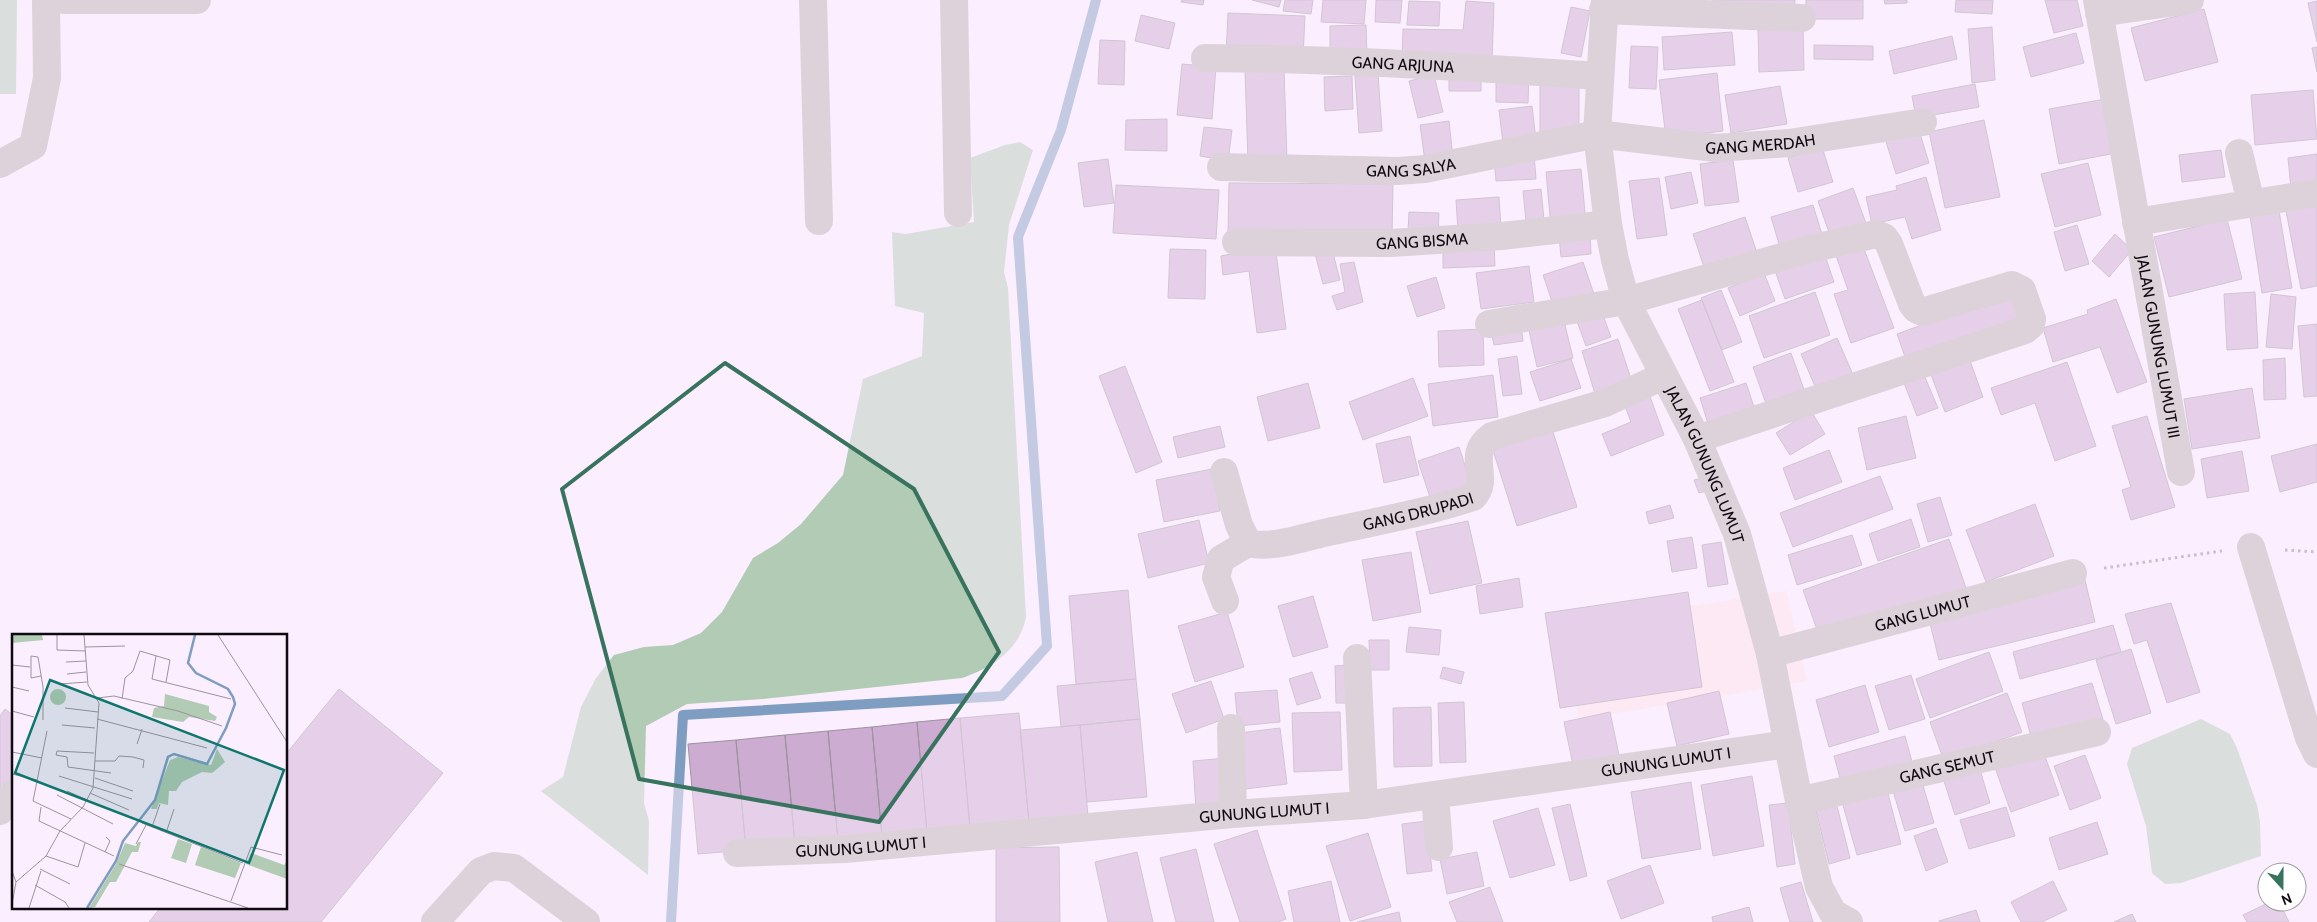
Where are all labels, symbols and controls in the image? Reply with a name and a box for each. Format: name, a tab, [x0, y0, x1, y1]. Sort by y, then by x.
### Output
street label: GANG ARJUNA	[1351, 52, 1455, 76]
street label: GANG MERDAH	[1704, 130, 1817, 158]
street label: GANG SALYA	[1366, 154, 1457, 180]
street label: GANG BISMA	[1376, 229, 1469, 253]
street label: JALAN GUNUNG LUMUT III	[2133, 253, 2184, 440]
street label: JALAN GUNUNG LUMUT	[1662, 382, 1749, 545]
street label: GANG DRUPADI	[1361, 488, 1476, 534]
street label: GANG LUMUT	[1873, 591, 1973, 635]
inset map	[12, 634, 288, 910]
street label: GUNUNG LUMUT I	[1600, 743, 1732, 780]
street label: GANG SEMUT	[1897, 746, 1997, 787]
street label: GUNUNG LUMUT I	[1198, 798, 1330, 827]
street label: GUNUNG LUMUT I	[795, 832, 927, 860]
north arrow	[2257, 862, 2307, 912]
text: N	[2279, 889, 2295, 909]

